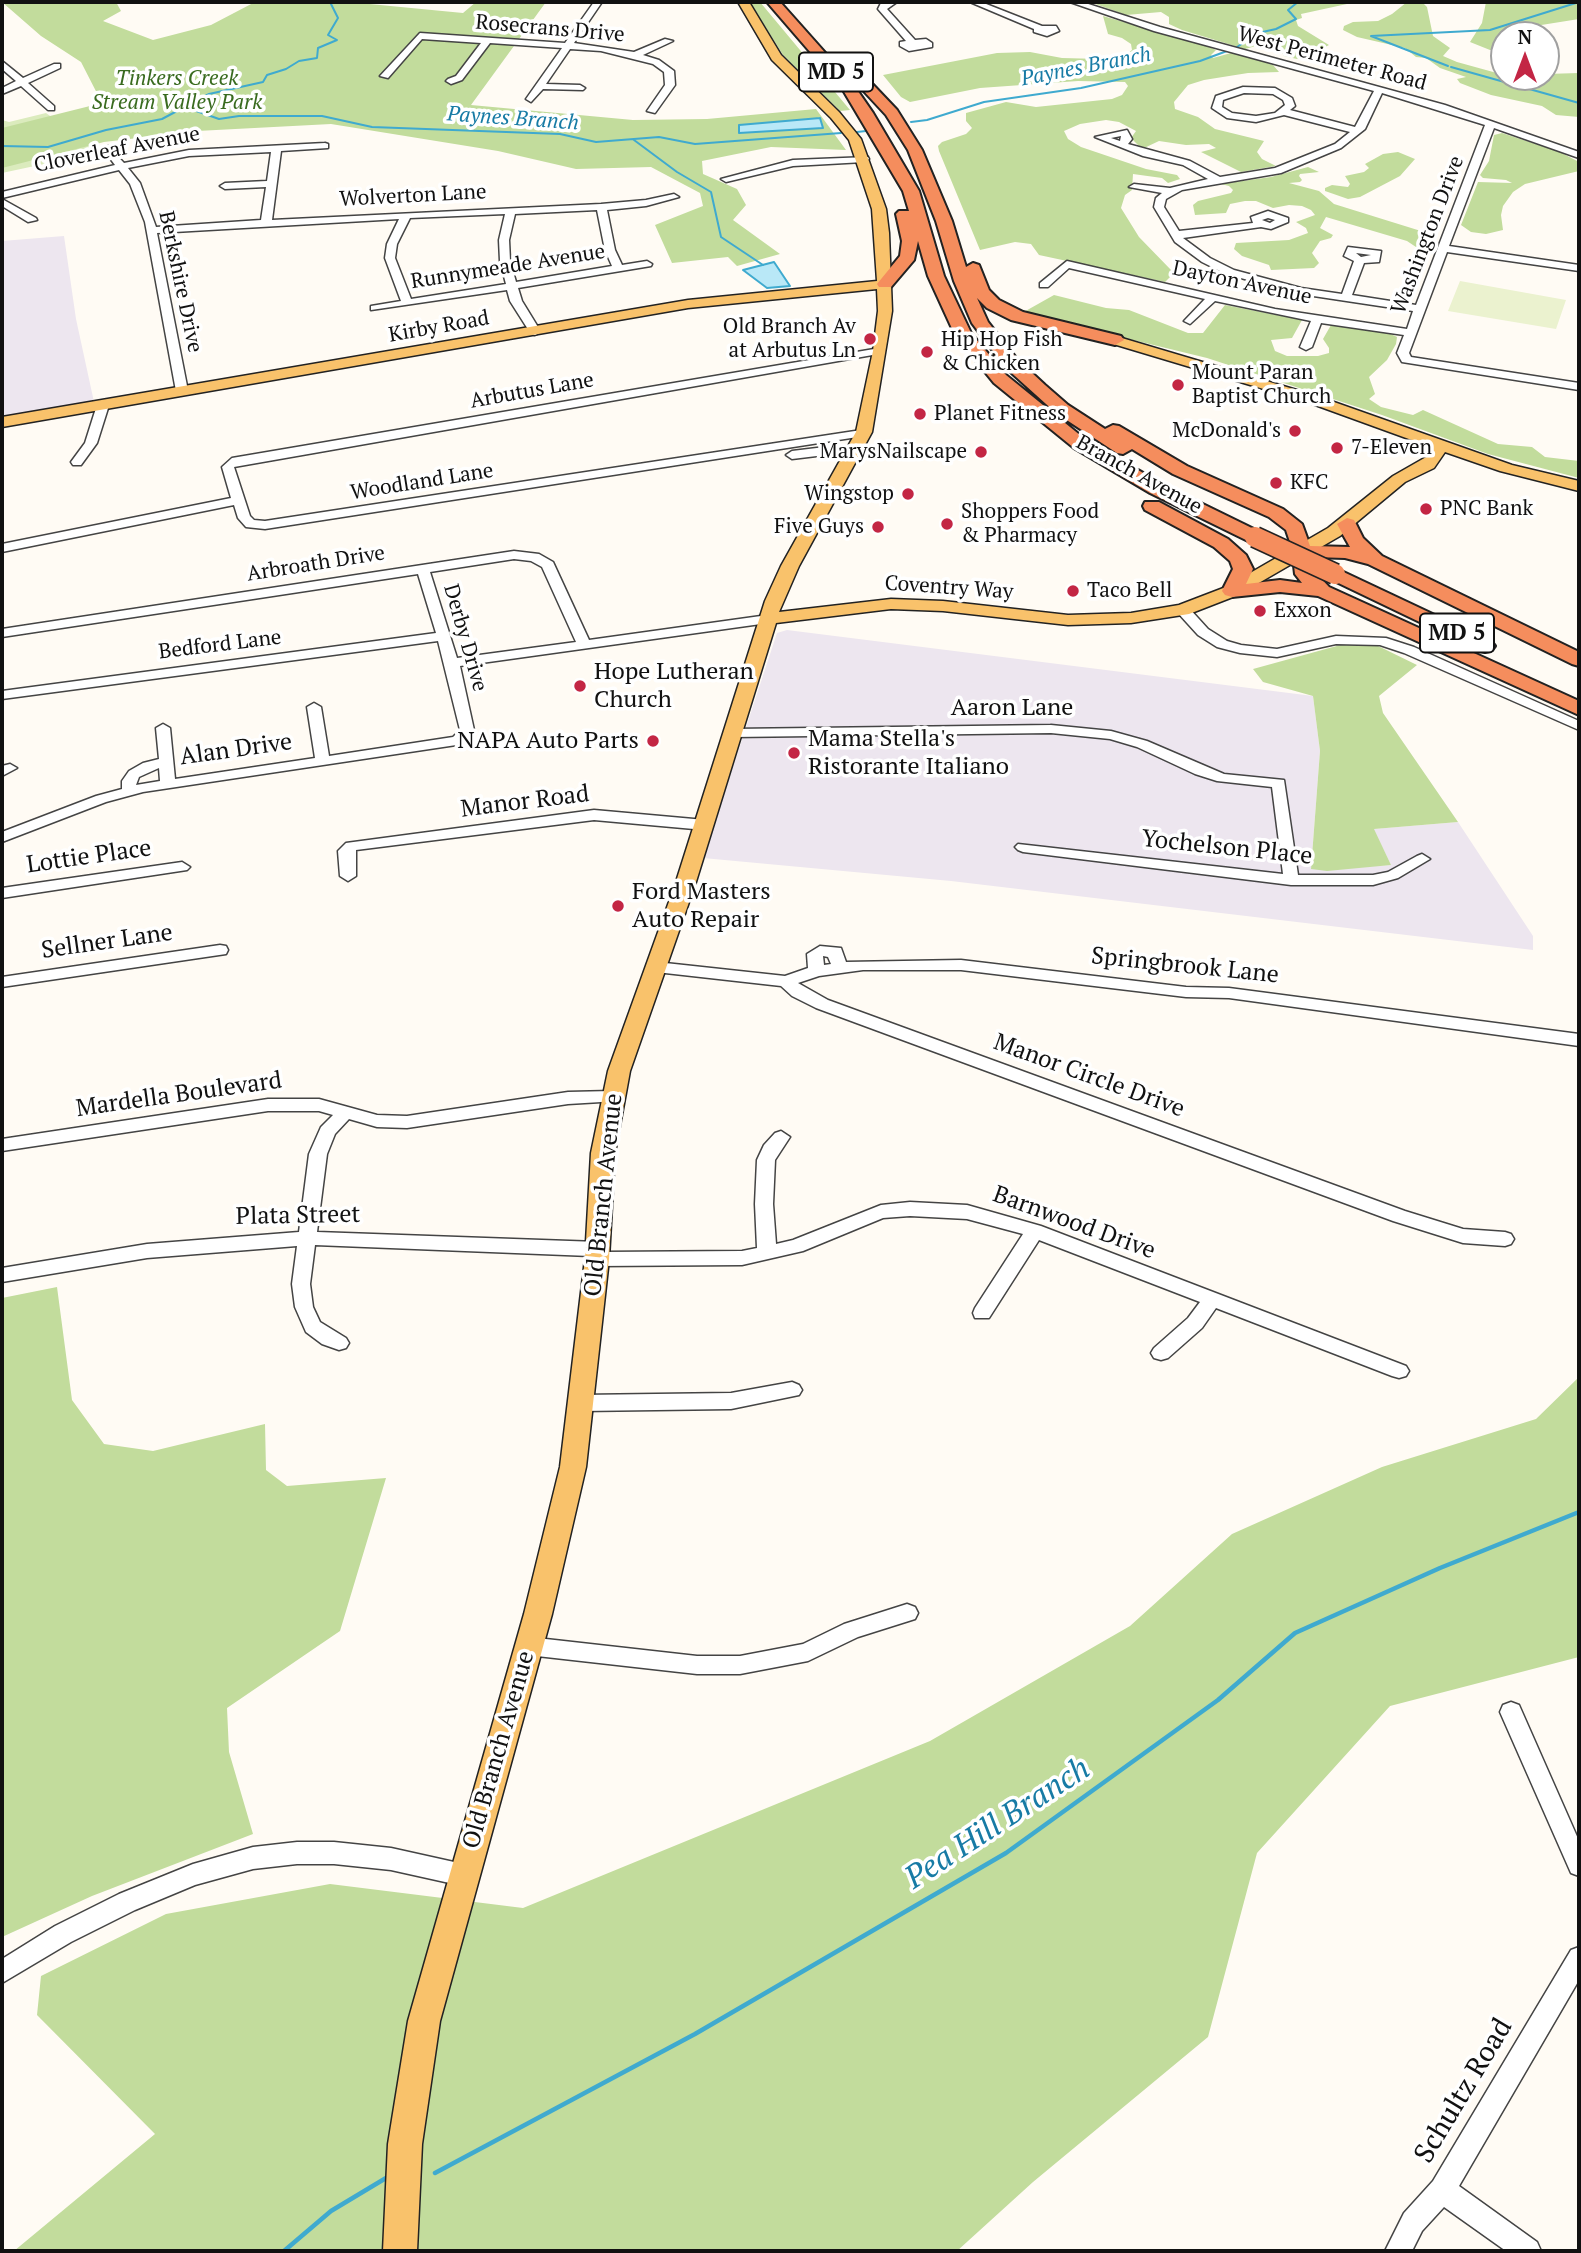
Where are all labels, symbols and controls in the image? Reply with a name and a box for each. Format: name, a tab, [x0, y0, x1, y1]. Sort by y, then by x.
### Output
street label: Rosecrans Drive	[474, 10, 626, 48]
north arrow	[1490, 21, 1560, 91]
street label: West Perimeter Road	[1235, 22, 1429, 96]
text: N	[1518, 24, 1532, 49]
water label: Paynes Branch	[1019, 42, 1153, 92]
road number: MD 5	[799, 53, 873, 92]
park label: Tinkers Creek Stream Valley Park	[92, 66, 262, 116]
water label: Paynes Branch	[446, 102, 580, 136]
street label: Cloverleaf Avenue	[32, 122, 202, 178]
street label: Washington Drive	[1386, 152, 1470, 318]
street label: Wolverton Lane	[339, 180, 487, 212]
street label: Berkshire Drive	[153, 209, 207, 355]
street label: Runnymeade Avenue	[409, 239, 607, 295]
street label: Dayton Avenue	[1170, 256, 1314, 310]
street label: Kirby Road	[387, 306, 491, 348]
place label: Old Branch Av at Arbutus Ln	[723, 314, 856, 364]
place label: Hip Hop Fish & Chicken	[941, 327, 1063, 377]
marker: Old Branch Av at Arbutus Ln	[862, 331, 878, 347]
marker: Hip Hop Fish & Chicken	[919, 344, 935, 360]
place label: Mount Paran Baptist Church	[1192, 360, 1331, 410]
street label: Arbutus Lane	[468, 368, 596, 414]
marker: Mount Paran Baptist Church	[1170, 377, 1186, 393]
place label: Planet Fitness	[934, 401, 1066, 427]
marker: Planet Fitness	[912, 406, 928, 422]
place label: McDonald's	[1172, 418, 1281, 444]
marker: McDonald's	[1287, 423, 1303, 439]
street label: Branch Avenue	[1072, 430, 1206, 520]
place label: 7-Eleven	[1351, 435, 1432, 461]
place label: MarysNailscape	[820, 439, 967, 465]
marker: 7-Eleven	[1329, 440, 1345, 456]
marker: MarysNailscape	[973, 444, 989, 460]
street label: Woodland Lane	[349, 458, 495, 506]
place label: KFC	[1290, 470, 1329, 496]
marker: KFC	[1268, 475, 1284, 491]
place label: Wingstop	[804, 481, 894, 507]
marker: Wingstop	[900, 486, 916, 502]
place label: PNC Bank	[1440, 496, 1533, 522]
place label: Shoppers Food & Pharmacy	[961, 499, 1099, 549]
marker: PNC Bank	[1418, 501, 1434, 517]
place label: Five Guys	[774, 514, 864, 540]
marker: Shoppers Food & Pharmacy	[939, 516, 955, 532]
marker: Five Guys	[870, 519, 886, 535]
street label: Arbroath Drive	[245, 541, 387, 587]
street label: Coventry Way	[884, 571, 1014, 605]
place label: Taco Bell	[1087, 578, 1172, 604]
street label: Derby Drive	[438, 581, 492, 695]
marker: Taco Bell	[1065, 583, 1081, 599]
place label: Exxon	[1274, 598, 1332, 624]
marker: Exxon	[1252, 603, 1268, 619]
road number: MD 5	[1420, 614, 1494, 652]
street label: Bedford Lane	[157, 625, 283, 665]
place label: Hope Lutheran Church	[594, 658, 754, 714]
marker: Hope Lutheran Church	[572, 678, 588, 694]
street label: Aaron Lane	[951, 694, 1073, 722]
place label: Mama Stella's Ristorante Italiano	[808, 725, 1009, 781]
place label: NAPA Auto Parts	[457, 727, 639, 755]
street label: Alan Drive	[178, 728, 294, 772]
marker: NAPA Auto Parts	[645, 733, 661, 749]
marker: Mama Stella's Ristorante Italiano	[786, 745, 802, 761]
street label: Manor Road	[459, 780, 591, 824]
street label: Yochelson Place	[1140, 825, 1314, 871]
street label: Lottie Place	[25, 834, 153, 880]
place label: Ford Masters Auto Repair	[632, 878, 771, 934]
marker: Ford Masters Auto Repair	[610, 898, 626, 914]
street label: Sellner Lane	[39, 919, 175, 965]
street label: Springbrook Lane	[1090, 942, 1280, 990]
street label: Manor Circle Drive	[990, 1028, 1188, 1124]
street label: Mardella Boulevard	[74, 1066, 284, 1124]
street label: Old Branch Avenue	[579, 1092, 629, 1298]
street label: Barnwood Drive	[989, 1180, 1159, 1266]
street label: Plata Street	[235, 1201, 361, 1231]
street label: Old Branch Avenue	[457, 1648, 541, 1852]
water label: Pea Hill Branch	[898, 1750, 1098, 1898]
street label: Schultz Road	[1408, 2013, 1520, 2169]

